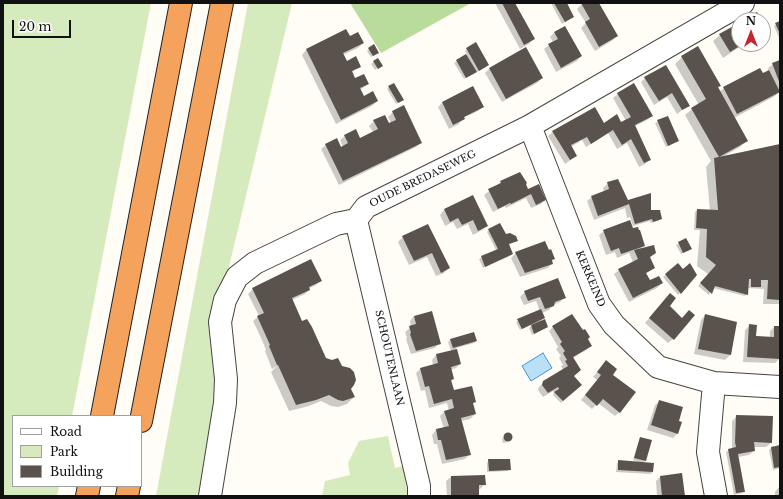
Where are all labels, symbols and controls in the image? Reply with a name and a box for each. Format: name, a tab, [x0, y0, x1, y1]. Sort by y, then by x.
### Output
scale bar	[14, 12, 73, 38]
north arrow	[731, 12, 771, 52]
text: N	[746, 14, 756, 28]
text: 20 m	[19, 19, 51, 34]
street label: OUDE BREDASEWEG	[368, 148, 478, 210]
street label: KERKEIND	[573, 249, 607, 309]
street label: SCHOUTENLAAN	[372, 309, 406, 407]
legend	[12, 415, 142, 487]
text: Road	[50, 424, 82, 439]
text: Park	[50, 444, 78, 459]
text: Building	[50, 464, 103, 479]

